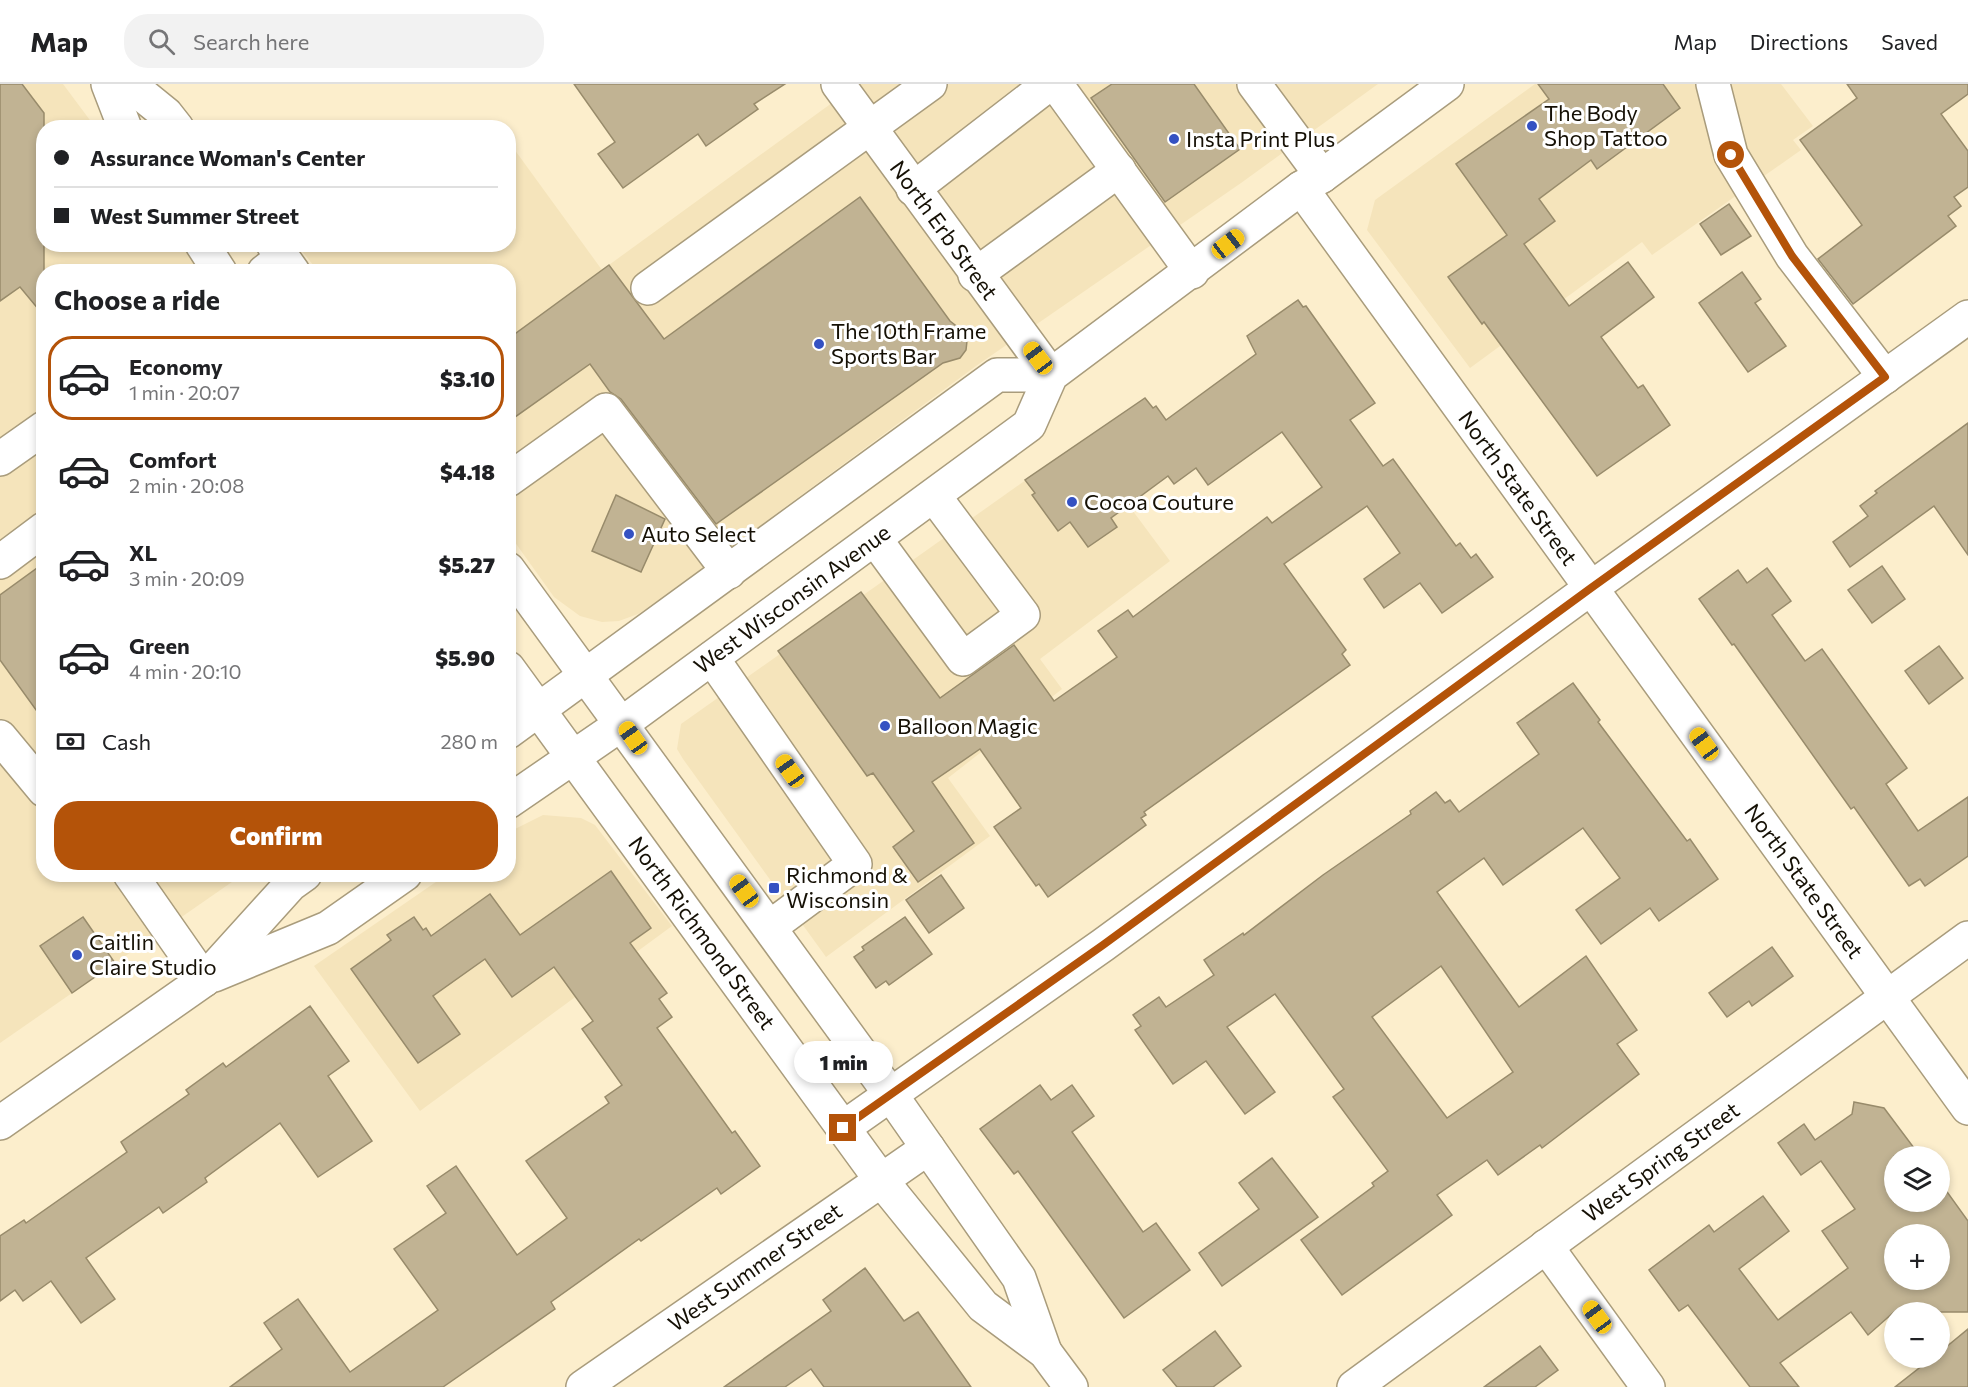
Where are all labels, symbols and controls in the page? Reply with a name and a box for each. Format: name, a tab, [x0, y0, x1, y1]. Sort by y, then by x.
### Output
search box	[124, 14, 544, 68]
text: Map	[30, 24, 88, 58]
icon: search	[145, 25, 178, 58]
text: Search here	[193, 28, 309, 55]
text: Map	[1674, 29, 1717, 54]
text: Directions	[1750, 29, 1848, 54]
text: Saved	[1881, 29, 1938, 54]
place label: The Body Shop Tattoo	[1544, 99, 1668, 151]
marker: The Body Shop Tattoo	[1525, 119, 1539, 133]
place label: Insta Print Plus	[1186, 125, 1335, 152]
marker: Insta Print Plus	[1167, 132, 1181, 146]
route start	[1717, 141, 1744, 168]
text: Assurance Woman's Center	[90, 144, 365, 171]
street label: North Erb Street	[885, 155, 1004, 305]
text: West Summer Street	[90, 202, 299, 229]
car	[1208, 226, 1248, 262]
text: Choose a ride	[54, 283, 220, 316]
place label: The 10th Frame Sports Bar	[831, 317, 986, 369]
marker: The 10th Frame Sports Bar	[812, 337, 826, 351]
car	[1020, 338, 1056, 378]
icon: car	[57, 351, 111, 405]
text: Economy	[129, 353, 223, 380]
text: $3.10	[440, 365, 495, 392]
text: 1 min · 20:07	[129, 380, 240, 404]
street label: North State Street	[1453, 405, 1584, 570]
icon: car	[57, 444, 111, 498]
text: Comfort	[129, 446, 217, 473]
text: $4.18	[440, 458, 495, 485]
text: 2 min · 20:08	[129, 473, 244, 497]
place label: Cocoa Couture	[1084, 488, 1234, 515]
marker: Cocoa Couture	[1065, 495, 1079, 509]
street label: West Wisconsin Avenue	[688, 518, 895, 679]
place label: Auto Select	[641, 520, 756, 547]
marker: Auto Select	[622, 527, 636, 541]
icon: car	[57, 537, 111, 591]
text: XL	[129, 539, 157, 566]
text: $5.27	[438, 551, 495, 578]
text: 3 min · 20:09	[129, 566, 245, 590]
icon: car	[57, 630, 111, 684]
text: Green	[129, 632, 190, 659]
text: $5.90	[435, 644, 495, 671]
text: 4 min · 20:10	[129, 659, 242, 683]
place label: Balloon Magic	[897, 712, 1038, 739]
car	[615, 718, 651, 758]
marker: Balloon Magic	[878, 719, 892, 733]
car	[1686, 724, 1722, 764]
icon: cash	[54, 725, 87, 758]
text: Cash	[102, 728, 151, 755]
text: 280 m	[440, 729, 498, 753]
car	[772, 751, 808, 791]
street label: North State Street	[1739, 798, 1870, 963]
button: Confirm	[54, 801, 498, 870]
street label: North Richmond Street	[623, 831, 782, 1035]
place label: Richmond & Wisconsin	[786, 861, 908, 913]
car	[726, 871, 762, 911]
marker: Richmond & Wisconsin	[767, 881, 781, 895]
place label: Caitlin Claire Studio	[89, 928, 217, 980]
marker: Caitlin Claire Studio	[70, 948, 84, 962]
callout: 1 min	[794, 1041, 892, 1083]
text: 1 min	[819, 1050, 868, 1074]
street label: West Spring Street	[1577, 1096, 1744, 1227]
route end	[829, 1114, 856, 1141]
map controls	[1884, 1146, 1950, 1368]
button: layers	[1884, 1146, 1950, 1212]
street label: West Summer Street	[663, 1196, 847, 1337]
button: +	[1884, 1224, 1950, 1290]
car	[1579, 1297, 1615, 1337]
button: −	[1884, 1302, 1950, 1368]

